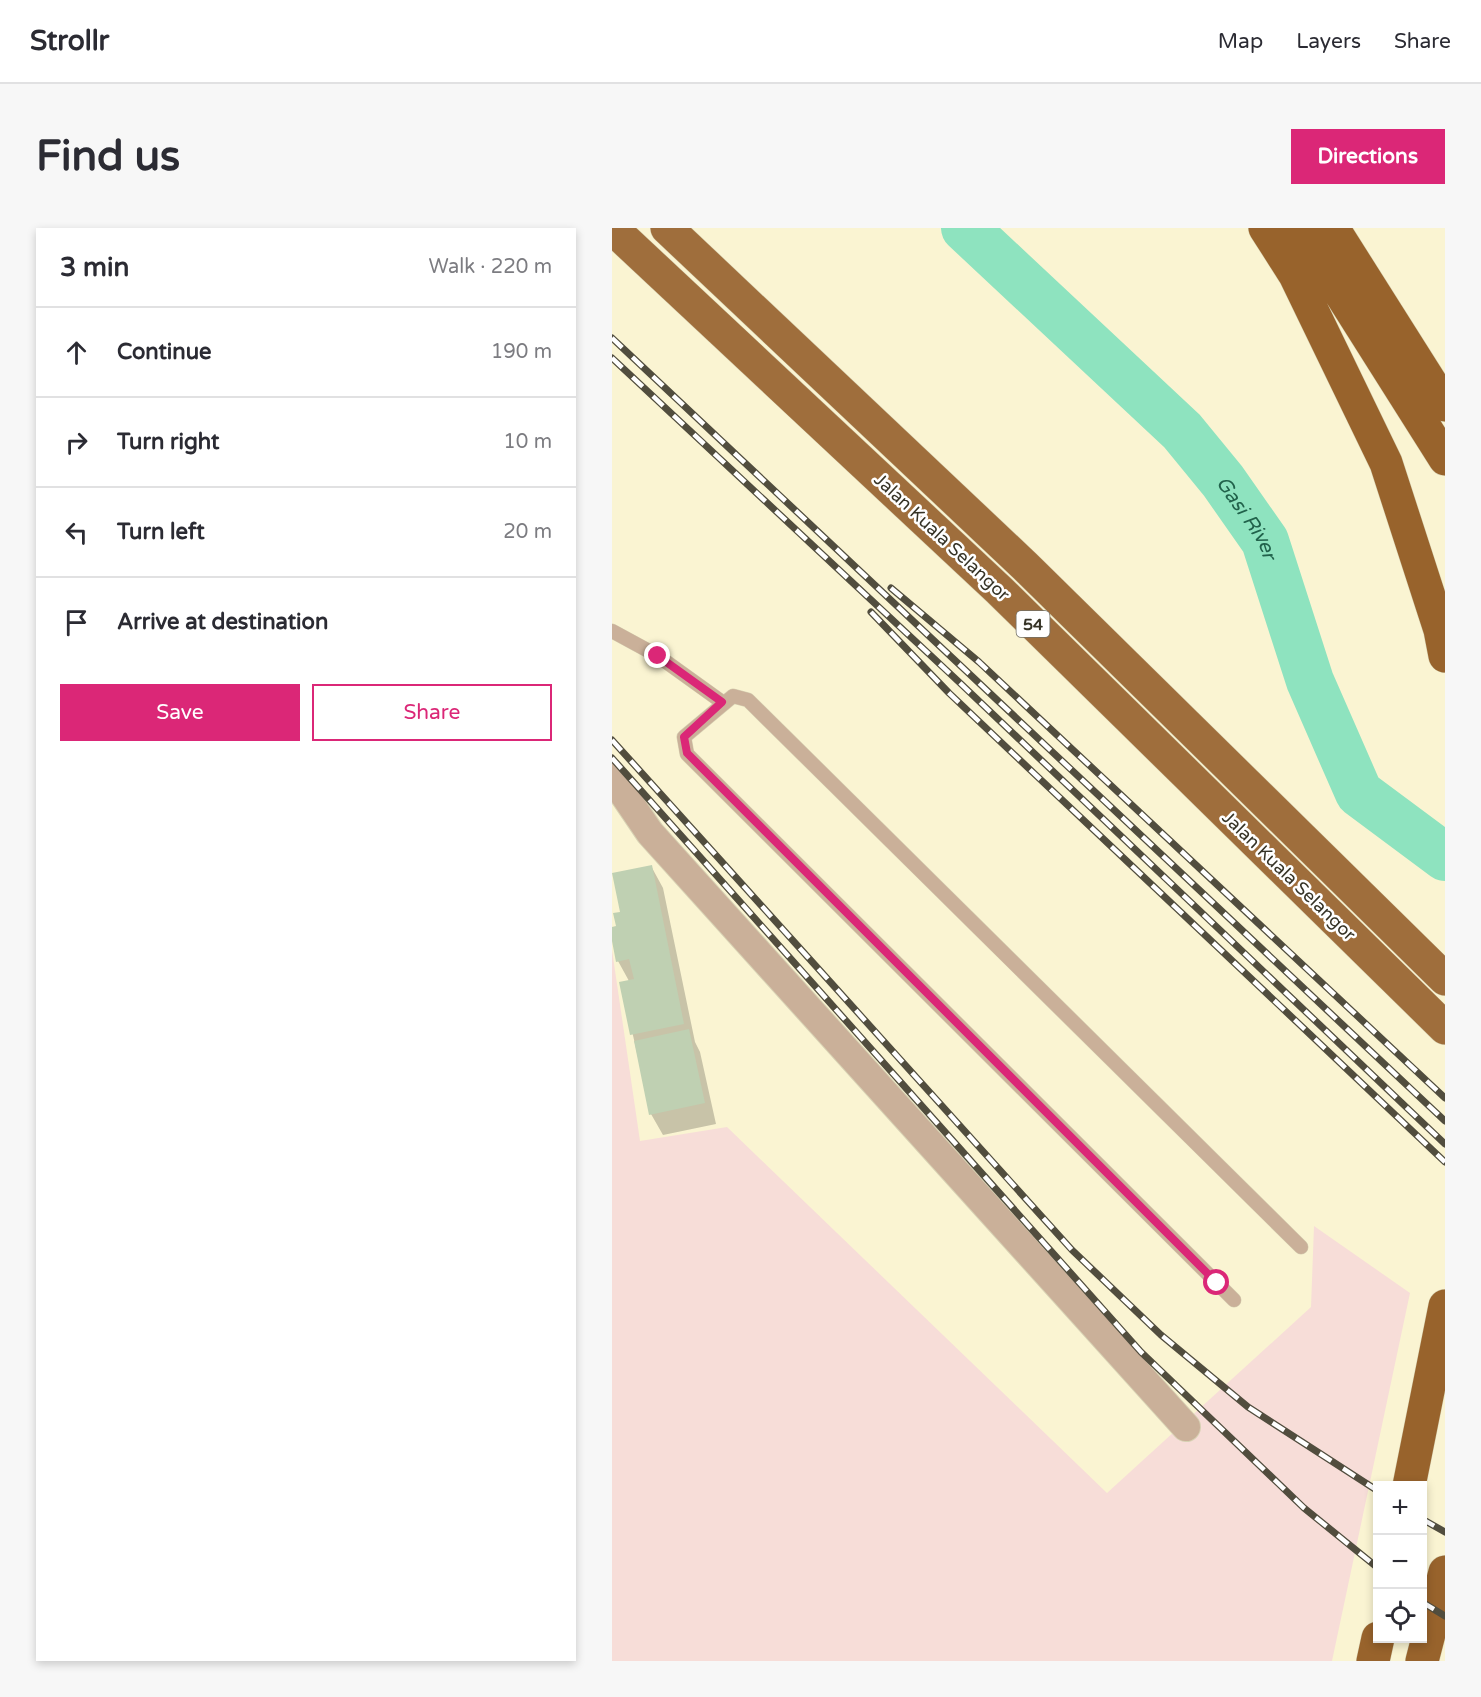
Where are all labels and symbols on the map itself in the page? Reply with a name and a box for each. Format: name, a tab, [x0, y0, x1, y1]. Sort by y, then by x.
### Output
street label: Jalan Kuala Selangor	[870, 469, 1014, 606]
water label: Gasi River	[1210, 472, 1282, 565]
road number: 54	[1016, 611, 1050, 637]
route end	[644, 642, 670, 668]
street label: Jalan Kuala Selangor	[1218, 807, 1360, 946]
route start	[1203, 1269, 1229, 1295]

